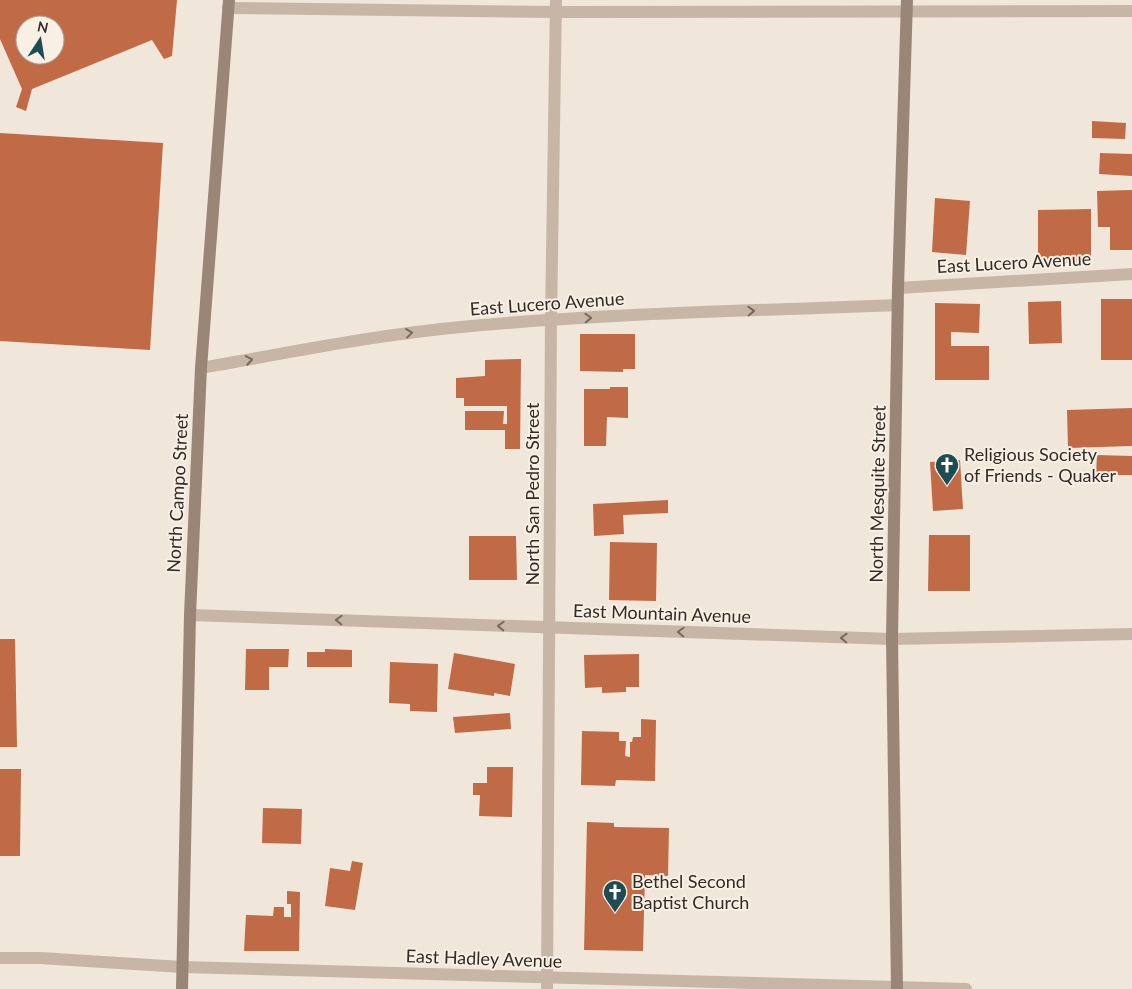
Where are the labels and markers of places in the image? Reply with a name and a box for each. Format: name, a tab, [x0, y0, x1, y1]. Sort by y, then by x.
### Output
place label: Religious Society of Friends - Quaker	[964, 443, 1117, 486]
church icon: Religious Society of Friends - Quaker	[934, 452, 960, 486]
place label: Bethel Second Baptist Church	[632, 870, 749, 913]
church icon: Bethel Second Baptist Church	[602, 879, 628, 913]

